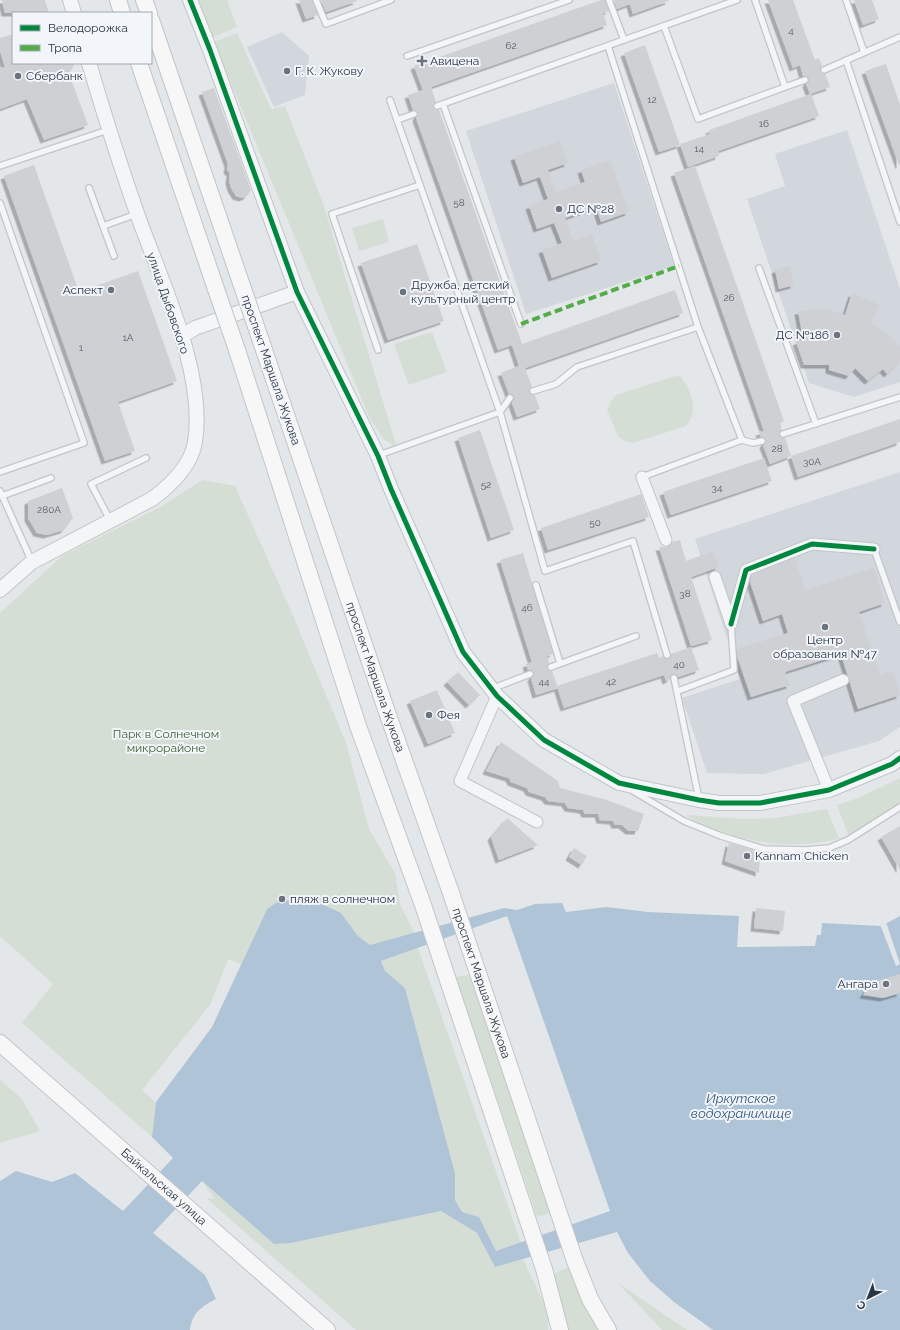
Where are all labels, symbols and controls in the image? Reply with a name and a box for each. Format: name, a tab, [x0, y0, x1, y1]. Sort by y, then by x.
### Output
legend	[12, 12, 152, 64]
text: Велодорожка	[48, 21, 128, 35]
house number: 4	[788, 25, 794, 36]
house number: 62	[505, 40, 517, 51]
text: Тропа	[48, 41, 82, 55]
place label: Авицена	[430, 54, 479, 68]
marker: Авицена	[417, 56, 427, 66]
place label: Г. К. Жукову	[295, 64, 364, 78]
marker: Г. К. Жукову	[282, 66, 292, 76]
place label: Сбербанк	[26, 69, 83, 83]
marker: Сбербанк	[13, 71, 23, 81]
house number: 12	[647, 94, 657, 105]
house number: 16	[759, 118, 769, 129]
house number: 14	[694, 143, 704, 154]
house number: 58	[453, 197, 465, 208]
place label: ДС №28	[567, 202, 614, 216]
marker: ДС №28	[554, 204, 564, 214]
street label: улица Дыбовского	[144, 250, 192, 356]
place label: Дружба, детский культурный центр	[411, 278, 516, 306]
place label: Аспект	[63, 283, 103, 297]
marker: Аспект	[106, 285, 116, 295]
marker: Дружба, детский культурный центр	[398, 287, 408, 297]
house number: 26	[723, 292, 735, 303]
street label: проспект Маршала Жукова	[239, 293, 303, 447]
place label: ДС №186	[776, 328, 829, 342]
marker: ДС №186	[832, 330, 842, 340]
house number: 1А	[122, 332, 134, 343]
house number: 1	[79, 342, 84, 353]
house number: 28	[771, 443, 783, 454]
house number: 30А	[803, 456, 821, 467]
house number: 52	[481, 479, 491, 490]
house number: 34	[712, 482, 723, 493]
house number: 280А	[37, 504, 61, 515]
house number: 50	[589, 517, 601, 528]
house number: 38	[679, 588, 691, 599]
street label: проспект Маршала Жукова	[343, 600, 408, 754]
house number: 46	[521, 602, 533, 613]
marker: Центр образования №47	[820, 622, 830, 632]
place label: Центр образования №47	[773, 633, 878, 661]
house number: 40	[673, 659, 685, 670]
house number: 44	[539, 676, 550, 687]
house number: 42	[606, 676, 616, 687]
place label: Фея	[437, 708, 460, 722]
marker: Фея	[424, 710, 434, 720]
park label: Парк в Солнечном микрорайоне	[113, 727, 219, 755]
place label: Kannam Chicken	[755, 849, 848, 863]
marker: Kannam Chicken	[742, 851, 752, 861]
place label: пляж в солнечном	[290, 892, 395, 906]
marker: пляж в солнечном	[277, 894, 287, 904]
street label: проспект Маршала Жукова	[450, 906, 513, 1060]
place label: Ангара	[838, 977, 878, 991]
marker: Ангара	[881, 979, 891, 989]
water label: Иркутское водохранилище	[691, 1091, 791, 1121]
street label: Байкальская улица	[118, 1146, 210, 1228]
north arrow	[848, 1278, 888, 1318]
text: С	[854, 1297, 869, 1312]

